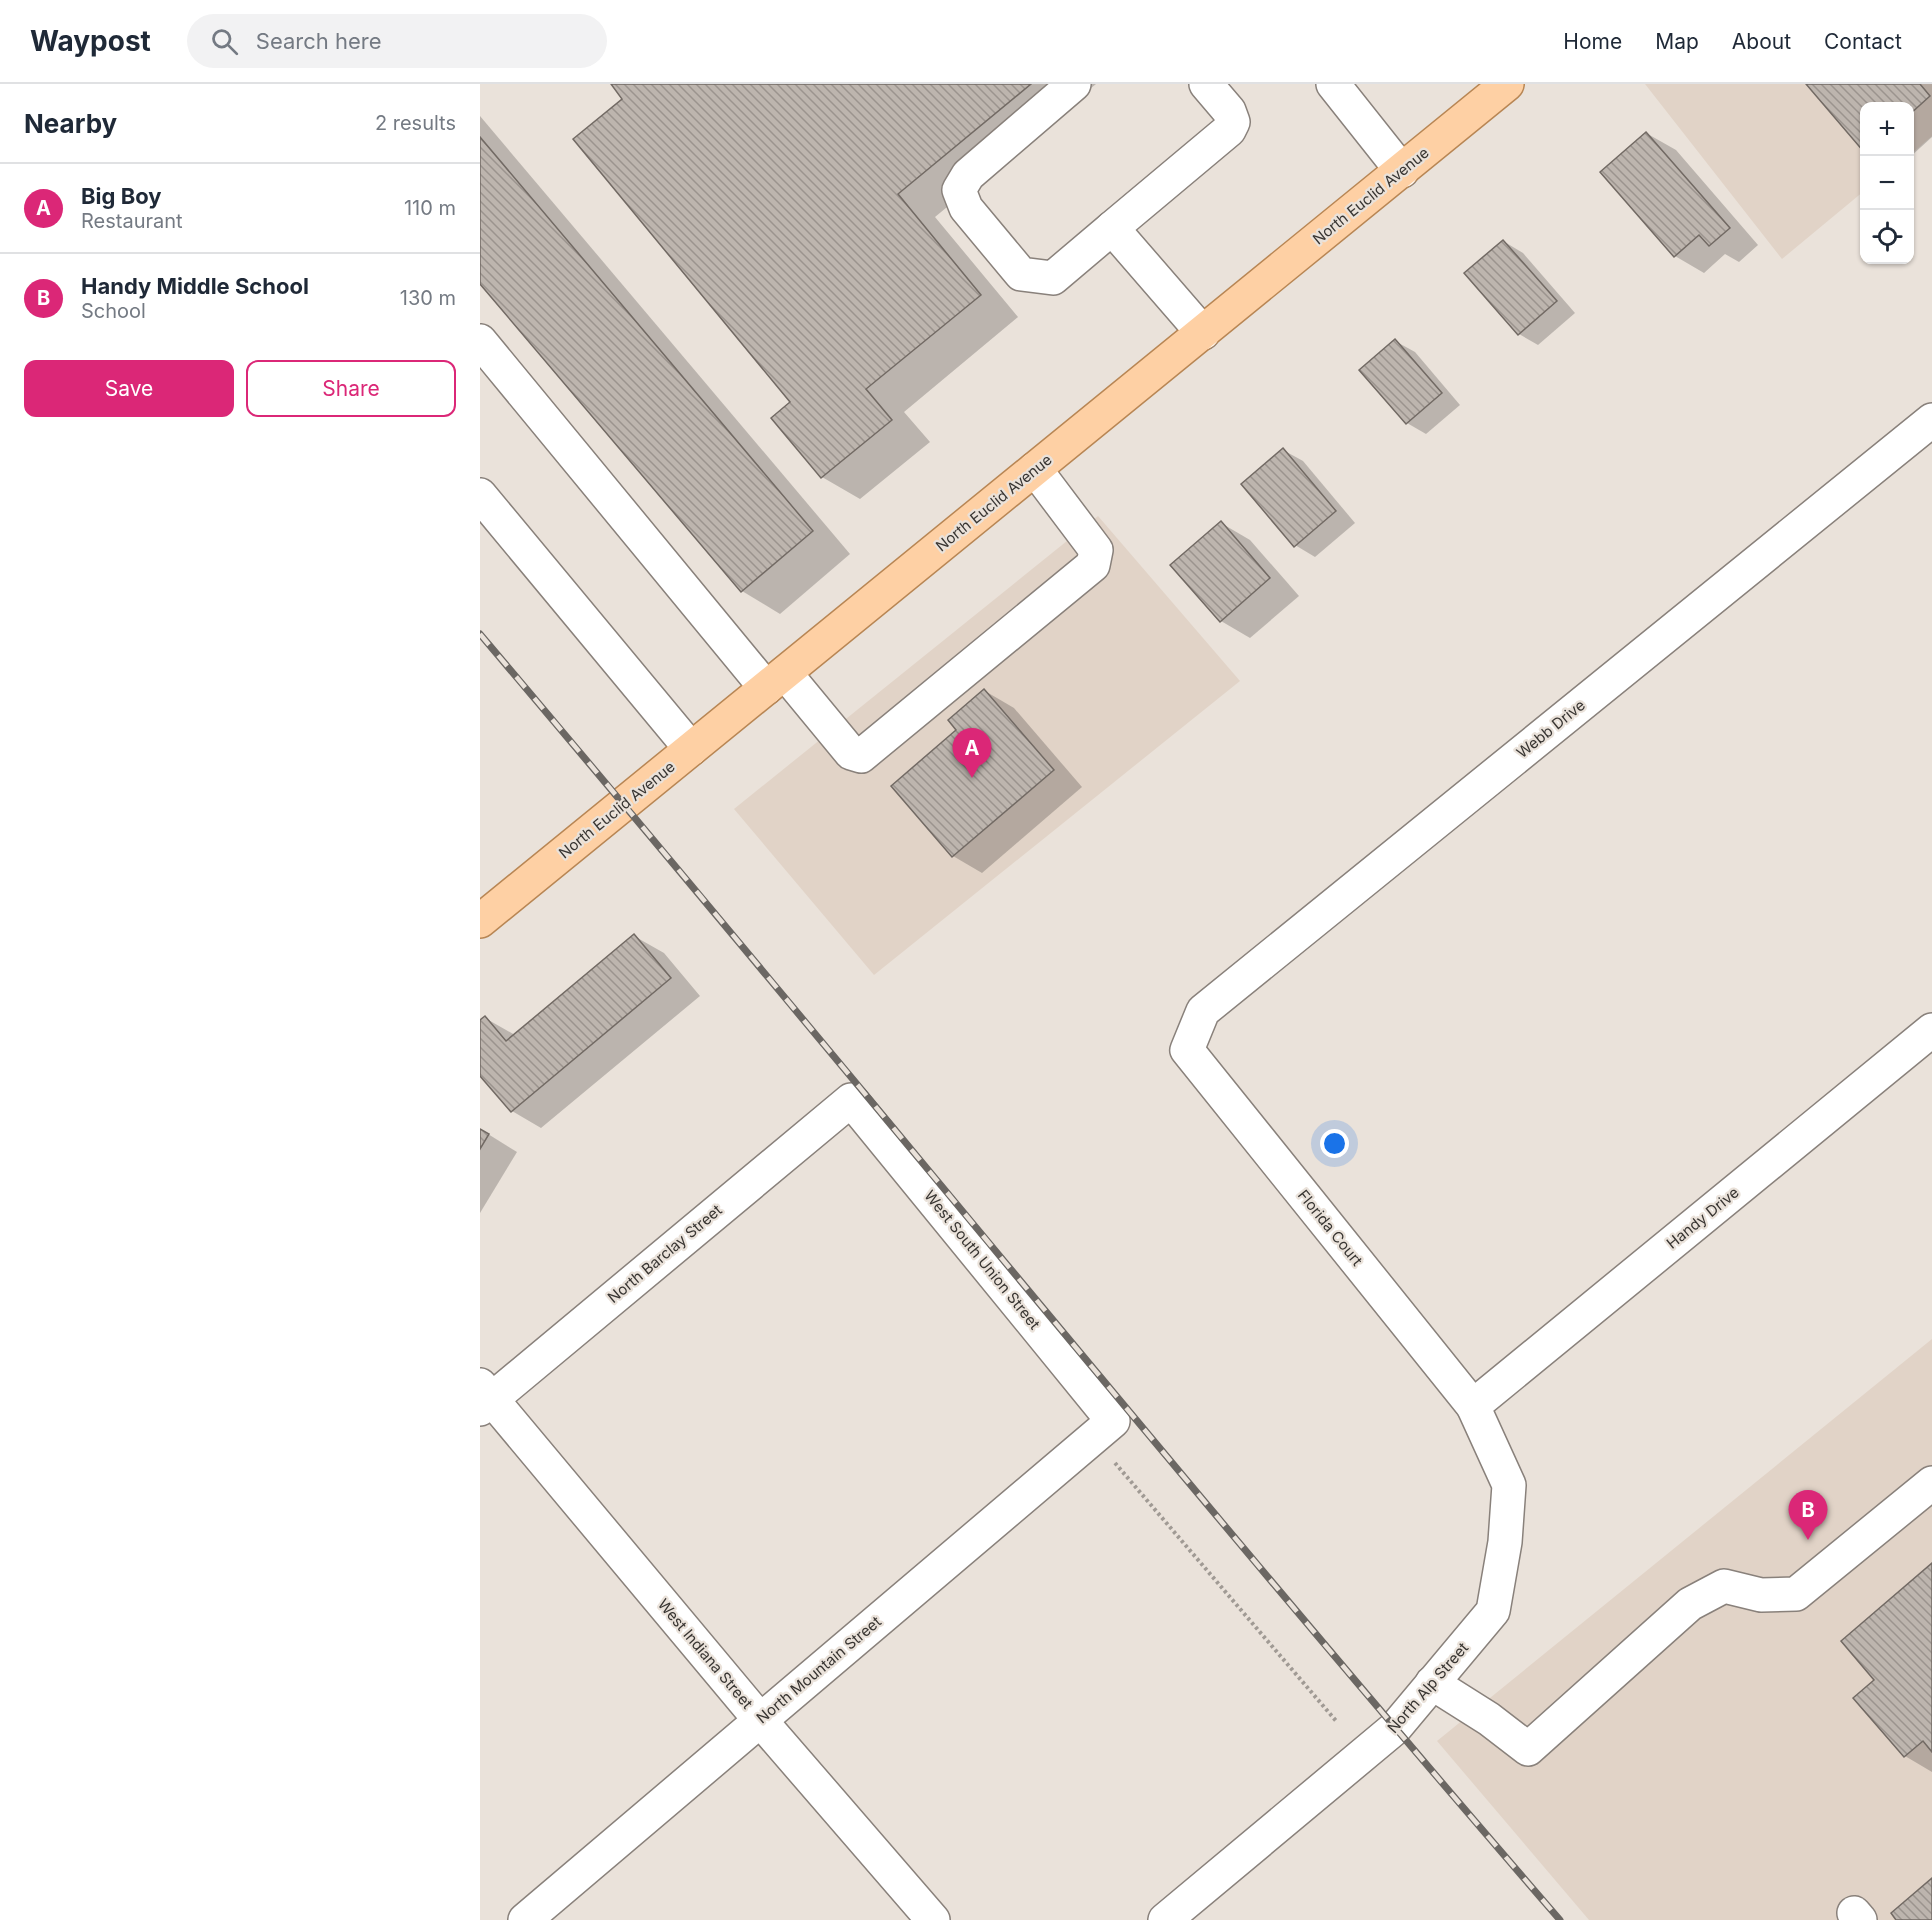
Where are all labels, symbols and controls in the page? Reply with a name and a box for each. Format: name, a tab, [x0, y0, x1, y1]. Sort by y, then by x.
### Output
search box	[187, 14, 607, 68]
text: Waypost	[30, 24, 151, 58]
icon: search	[208, 25, 241, 58]
text: Search here	[256, 28, 382, 54]
text: Home	[1563, 29, 1622, 54]
text: Map	[1655, 29, 1699, 54]
text: About	[1732, 29, 1791, 54]
text: Contact	[1824, 29, 1902, 54]
map controls	[1860, 102, 1914, 264]
button: +	[1860, 102, 1914, 156]
text: Nearby	[24, 108, 117, 139]
text: 2 results	[375, 111, 456, 135]
street label: North Euclid Avenue	[1309, 143, 1433, 248]
button: −	[1860, 156, 1914, 210]
text: Big Boy	[81, 183, 162, 209]
text: A	[36, 196, 51, 220]
text: 110 m	[404, 196, 456, 220]
text: Restaurant	[81, 209, 183, 233]
button: locate	[1860, 210, 1914, 264]
text: Handy Middle School	[81, 273, 309, 299]
text: B	[37, 286, 50, 310]
text: 130 m	[400, 286, 456, 310]
text: School	[81, 299, 146, 323]
button: Save	[24, 360, 234, 417]
button: Share	[246, 360, 456, 417]
street label: North Euclid Avenue	[932, 450, 1056, 555]
street label: Webb Drive	[1513, 695, 1589, 762]
pin: A	[952, 728, 992, 778]
street label: North Euclid Avenue	[555, 757, 679, 862]
your location	[1320, 1129, 1349, 1158]
street label: Handy Drive	[1663, 1183, 1743, 1253]
street label: West South Union Street	[920, 1186, 1044, 1333]
street label: Florida Court	[1294, 1186, 1367, 1270]
street label: North Barclay Street	[604, 1200, 726, 1307]
pin: B	[1788, 1490, 1828, 1540]
street label: West Indiana Street	[654, 1595, 757, 1713]
street label: North Mountain Street	[752, 1612, 885, 1727]
street label: North Alp Street	[1383, 1638, 1472, 1737]

